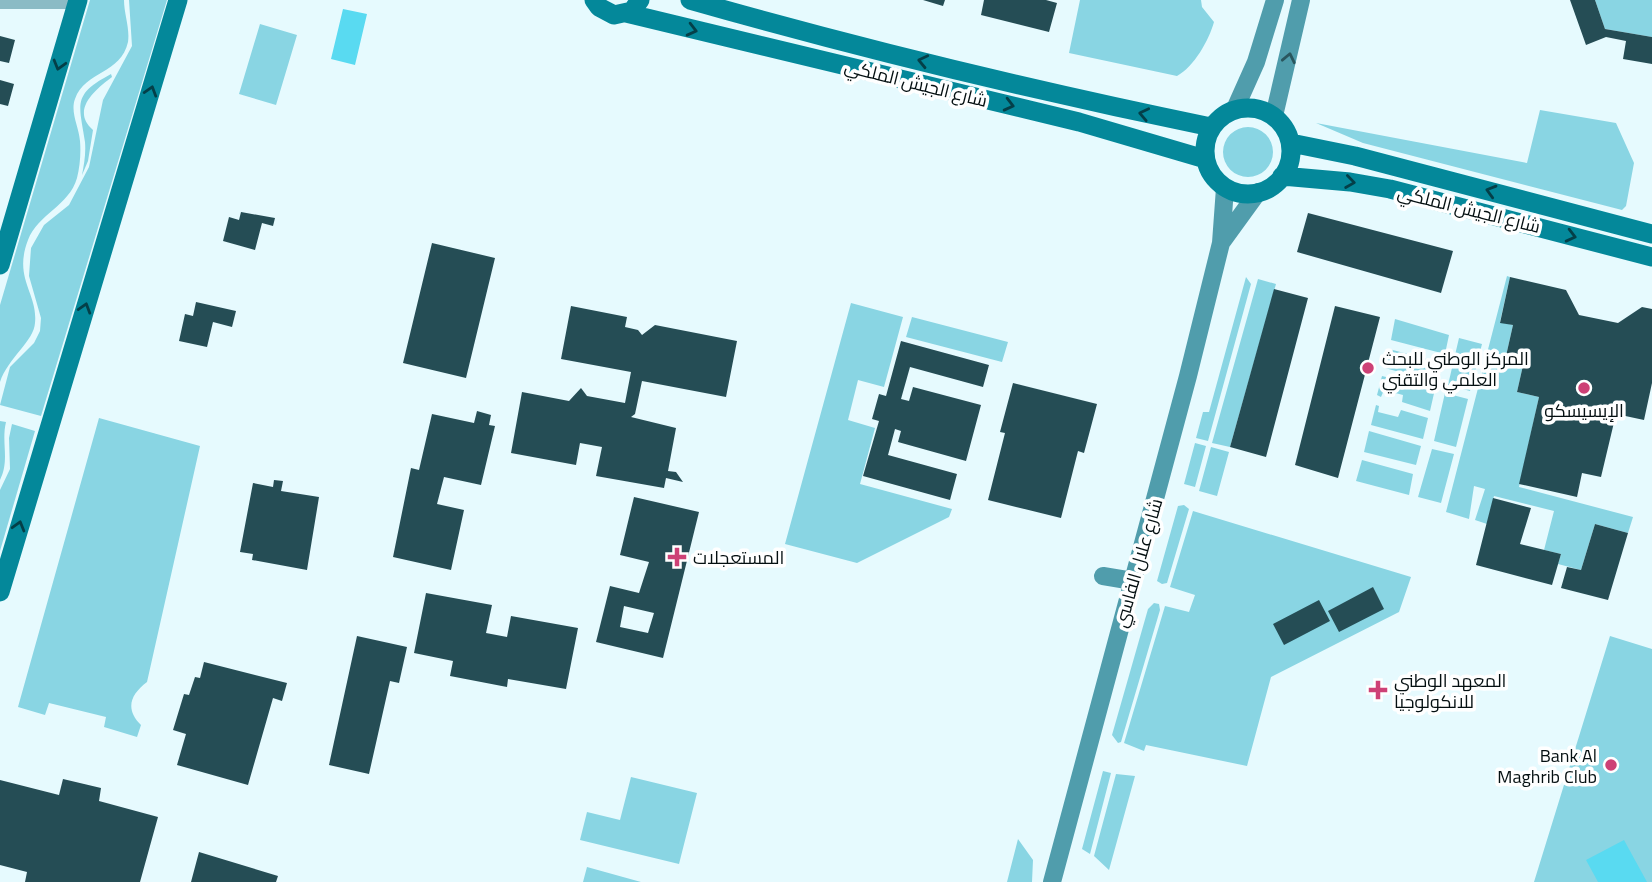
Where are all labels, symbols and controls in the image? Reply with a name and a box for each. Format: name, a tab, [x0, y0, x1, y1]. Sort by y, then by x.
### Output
one-way arrow	[686, 22, 698, 36]
street label: شارع الجيش الملكي	[841, 52, 990, 115]
one-way arrow	[1281, 52, 1296, 64]
one-way arrow	[917, 55, 929, 70]
one-way arrow	[52, 59, 67, 71]
one-way arrow	[142, 85, 157, 97]
one-way arrow	[1003, 97, 1015, 111]
one-way arrow	[1138, 107, 1150, 122]
one-way arrow	[1345, 174, 1356, 189]
street label: شارع الجيش الملكي	[1394, 178, 1543, 241]
one-way arrow	[1486, 185, 1498, 199]
one-way arrow	[1565, 228, 1577, 242]
one-way arrow	[77, 303, 91, 315]
place label: المركز الوطني للبحث العلمي والتقني	[1382, 345, 1529, 394]
marker: المركز الوطني للبحث العلمي والتقني	[1360, 360, 1376, 376]
marker: اﻹيسيسكو	[1576, 380, 1592, 396]
place label: اﻹيسيسكو	[1544, 397, 1624, 424]
street label: شارع علال الفاسي	[1107, 495, 1169, 631]
one-way arrow	[11, 520, 26, 532]
place label: المستعجلات	[693, 544, 784, 571]
marker: المستعجلات	[667, 547, 687, 567]
place label: المعهد الوطني للانكولوجيا	[1394, 667, 1506, 715]
marker: المعهد الوطني للانكولوجيا	[1368, 680, 1388, 700]
place label: Bank Al Maghrib Club	[1497, 742, 1597, 790]
marker: Bank Al Maghrib Club	[1603, 757, 1619, 773]

